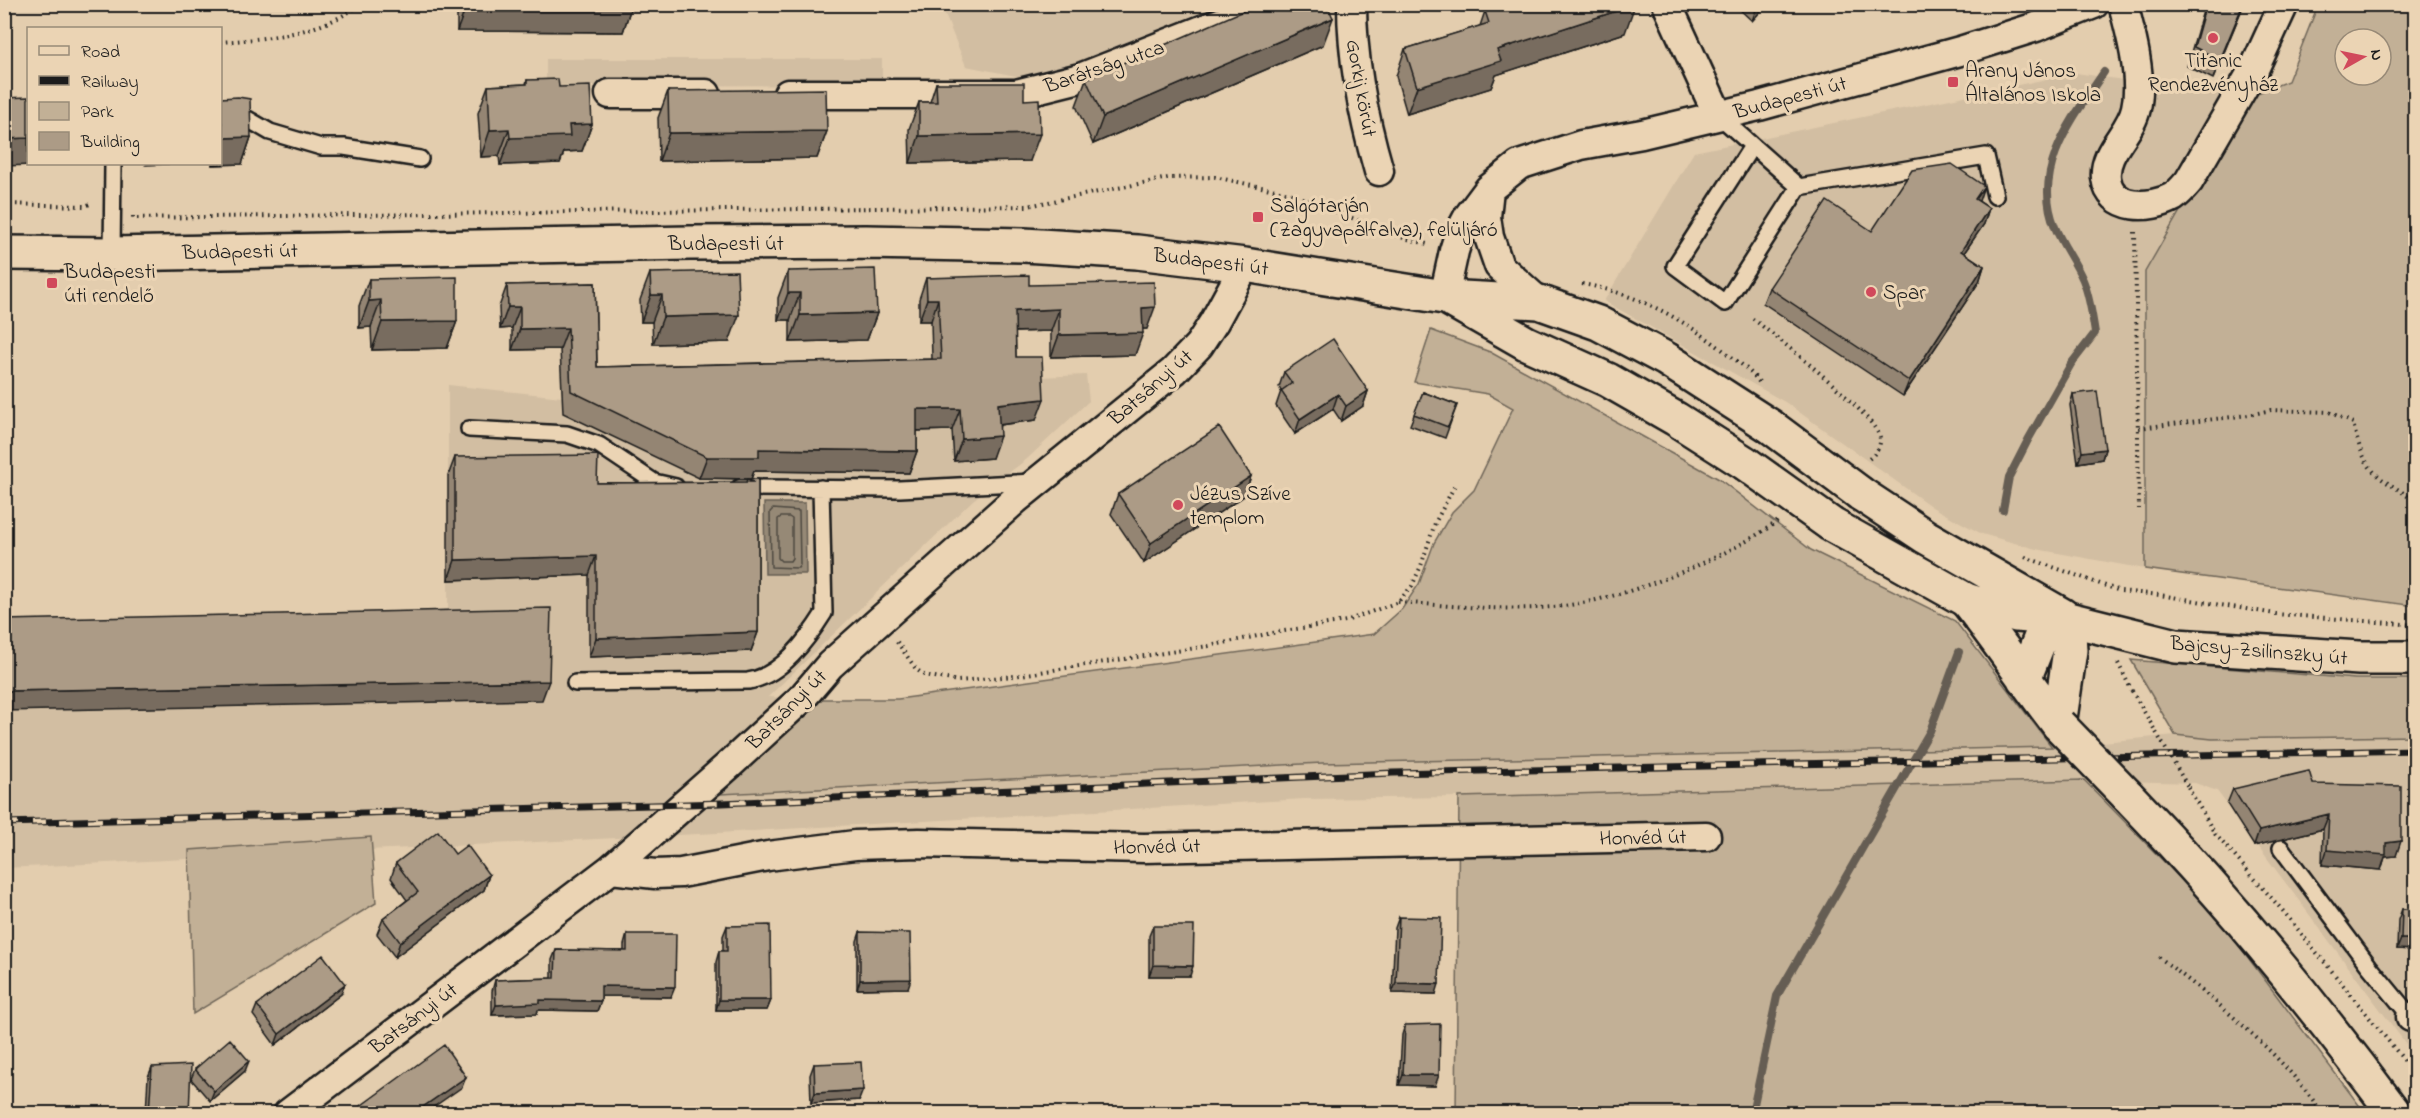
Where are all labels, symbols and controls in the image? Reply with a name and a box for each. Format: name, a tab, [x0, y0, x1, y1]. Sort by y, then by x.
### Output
legend	[27, 27, 222, 165]
north arrow	[2333, 27, 2393, 87]
marker: Titanic Rendezvényház	[2206, 31, 2220, 45]
street label: Barátság utca	[1040, 33, 1169, 105]
street label: Gorkij körút	[1337, 37, 1383, 140]
text: Road	[81, 40, 120, 66]
place label: Titanic Rendezvényház	[2148, 47, 2278, 103]
text: N	[2363, 48, 2389, 62]
place label: Arany János Általános Iskola	[1965, 57, 2101, 111]
street label: Budapesti út	[1730, 69, 1850, 129]
text: Railway	[81, 70, 138, 96]
marker: Arany János Általános Iskola	[1946, 75, 1960, 89]
text: Park	[81, 100, 114, 126]
text: Building	[80, 130, 140, 157]
place label: Salgótarján (Zagyvapálfalva), felüljáró	[1270, 192, 1498, 248]
marker: Salgótarján (Zagyvapálfalva), felüljáró	[1251, 210, 1265, 224]
street label: Budapesti út	[667, 230, 784, 260]
street label: Budapesti út	[181, 237, 298, 269]
street label: Budapesti út	[1150, 241, 1270, 285]
place label: Budapesti úti rendelő	[63, 258, 156, 312]
marker: Budapesti úti rendelő	[45, 276, 59, 290]
place label: Spar	[1883, 279, 1926, 309]
marker: Spar	[1864, 285, 1878, 299]
street label: Batsányi út	[1102, 343, 1202, 436]
place label: Jézus Szíve templom	[1190, 480, 1291, 534]
marker: Jézus Szíve templom	[1171, 498, 1185, 512]
street label: Bajcsy-Zsilinszky út	[2168, 629, 2349, 677]
street label: Batsányi út	[739, 663, 836, 760]
street label: Honvéd út	[1599, 823, 1687, 855]
street label: Honvéd út	[1113, 832, 1201, 864]
street label: Batsányi út	[363, 976, 466, 1065]

